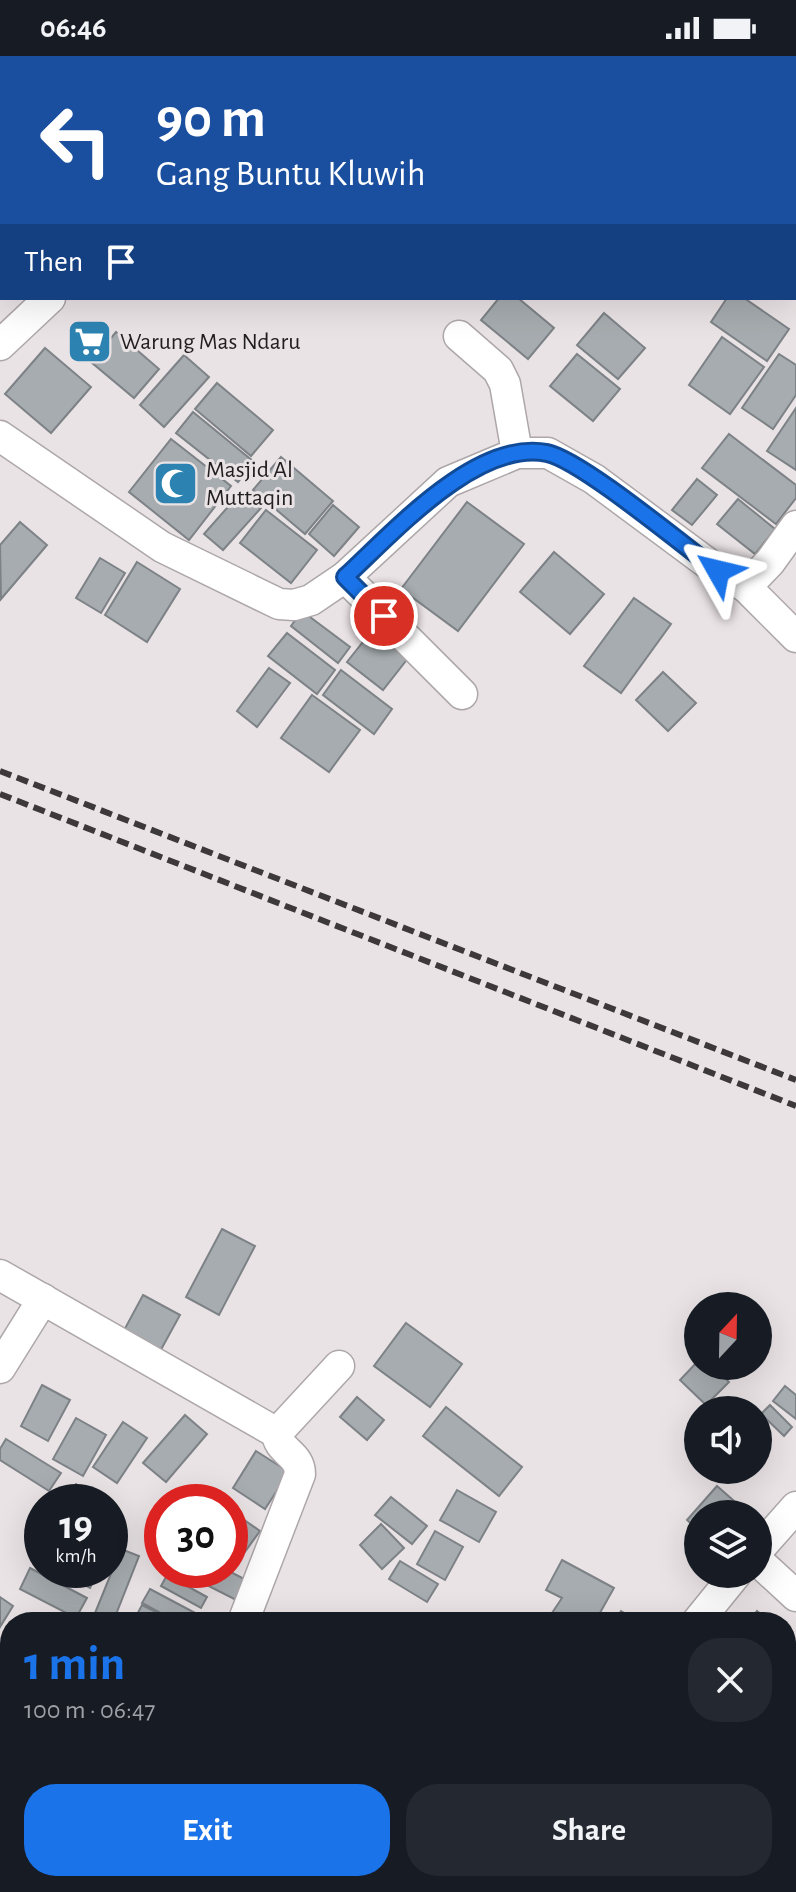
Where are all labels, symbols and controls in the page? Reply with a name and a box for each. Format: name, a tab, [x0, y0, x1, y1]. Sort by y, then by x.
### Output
text: 06:46	[40, 13, 107, 43]
icon: left	[24, 88, 128, 192]
text: 90 m	[156, 91, 266, 147]
text: Gang Buntu Kluwih	[156, 156, 425, 192]
icon: arrive	[99, 240, 143, 284]
text: Then	[24, 247, 83, 277]
supermarket icon: Warung Mas Ndaru	[65, 317, 113, 365]
place label: Warung Mas Ndaru	[120, 330, 301, 354]
place label: Masjid Al Muttaqin	[206, 458, 294, 510]
mosque icon: Masjid Al Muttaqin	[151, 459, 199, 507]
position arrow	[676, 529, 760, 613]
pin	[350, 582, 418, 650]
icon: arrive	[362, 594, 406, 638]
north arrow	[684, 1292, 772, 1380]
map controls	[684, 1292, 772, 1588]
button: sound	[684, 1396, 772, 1484]
speed limit sign: 30	[144, 1484, 248, 1588]
button: layers	[684, 1500, 772, 1588]
text: 19	[59, 1506, 93, 1546]
text: km/h	[55, 1546, 97, 1566]
button: close	[688, 1638, 772, 1722]
text: 1 min	[24, 1641, 125, 1689]
text: 100 m · 06:47	[24, 1697, 155, 1723]
button: Exit	[24, 1784, 390, 1876]
button: Share	[406, 1784, 772, 1876]

